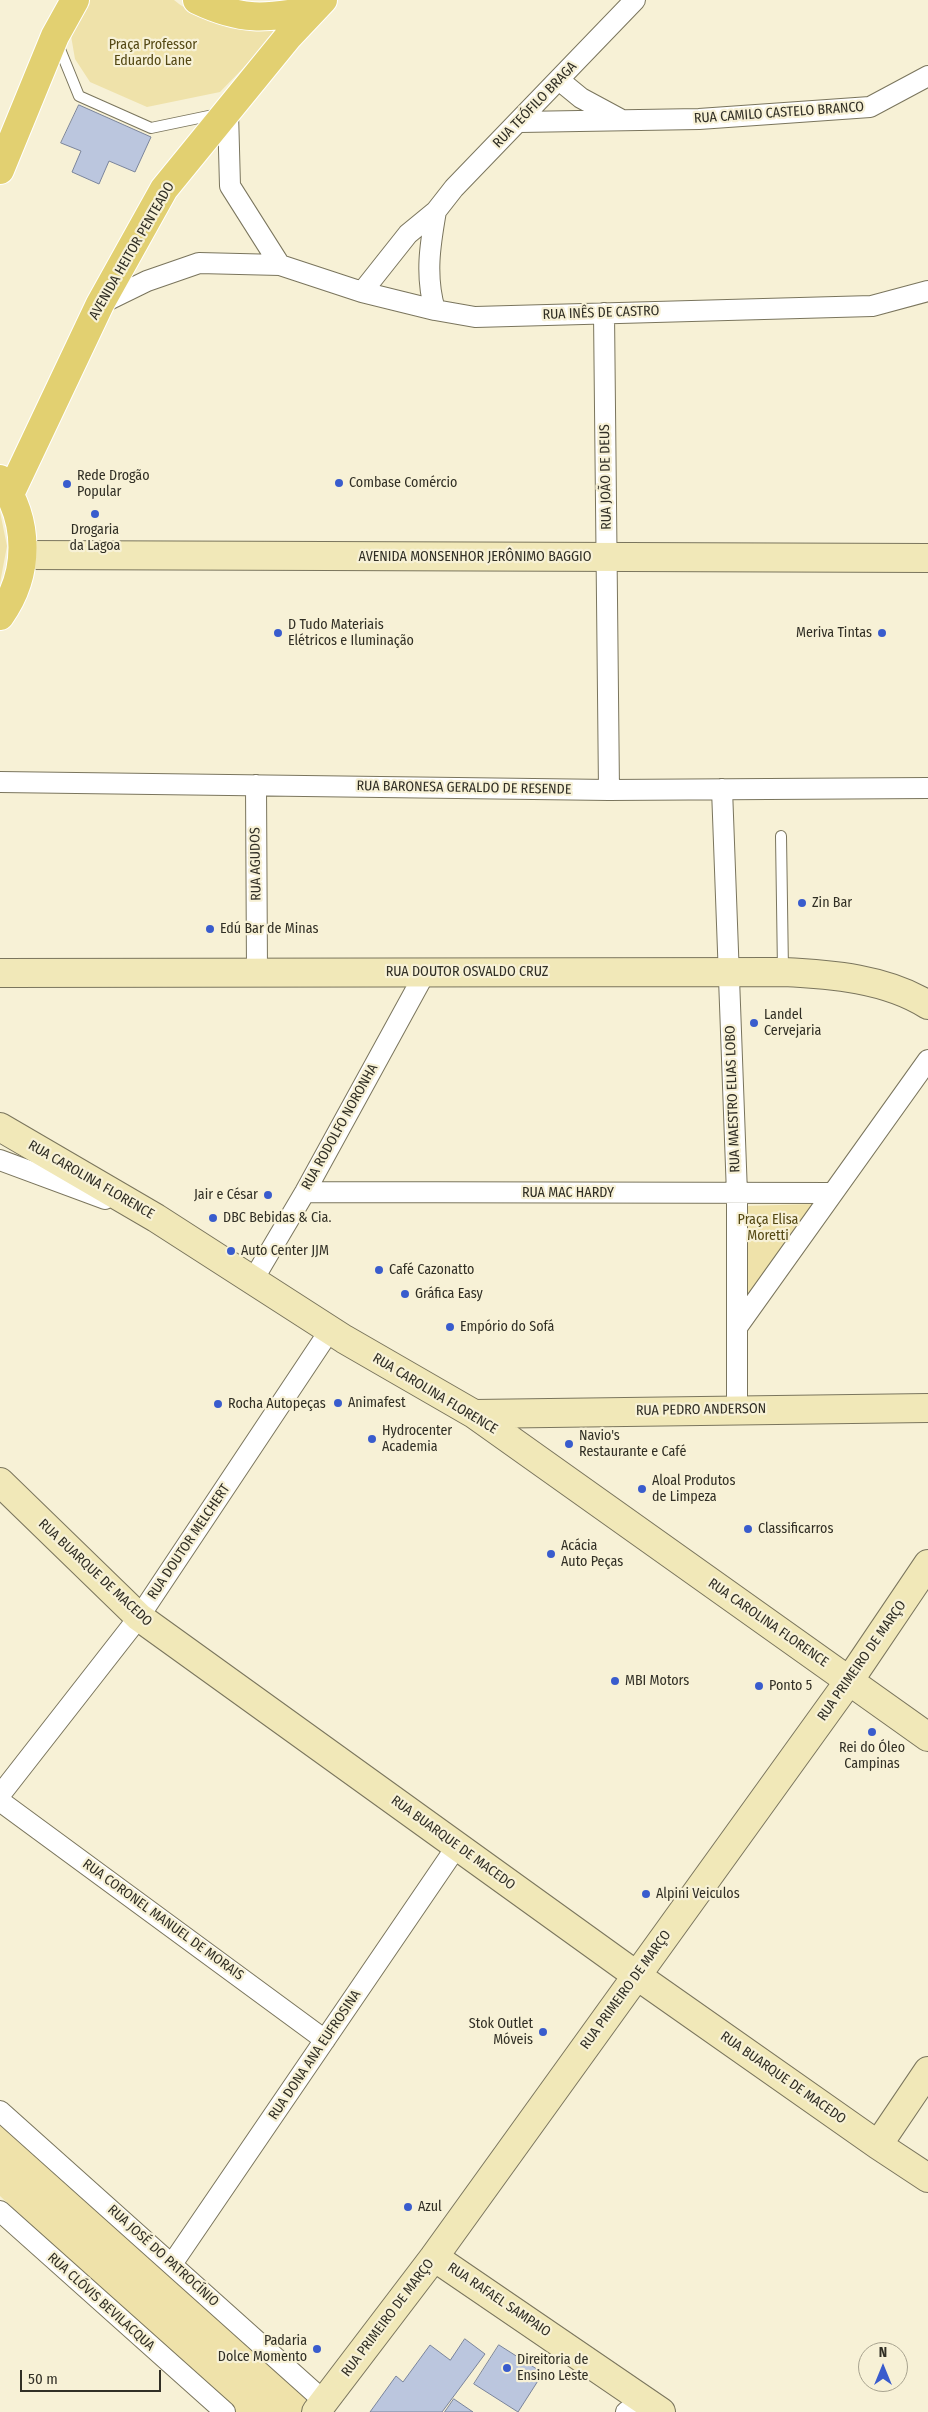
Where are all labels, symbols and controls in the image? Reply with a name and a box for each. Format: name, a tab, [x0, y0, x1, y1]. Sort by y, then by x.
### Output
park label: Praça Professor Eduardo Lane	[109, 37, 197, 70]
street label: RUA TEÓFILO BRAGA	[490, 58, 580, 152]
street label: RUA CAMILO CASTELO BRANCO	[693, 99, 865, 127]
street label: AVENIDA HEITOR PENTEADO	[86, 179, 178, 323]
street label: RUA INÊS DE CASTRO	[542, 303, 660, 323]
street label: RUA JOÃO DE DEUS	[597, 424, 615, 530]
place label: Rede Drogão Popular	[77, 468, 150, 501]
place label: Combase Comércio	[349, 475, 457, 491]
marker: Combase Comércio	[333, 477, 345, 489]
marker: Rede Drogão Popular	[61, 478, 73, 490]
marker: Drogaria da Lagoa	[89, 508, 101, 520]
place label: Drogaria da Lagoa	[70, 522, 120, 554]
street label: AVENIDA MONSENHOR JERÔNIMO BAGGIO	[358, 549, 592, 565]
place label: D Tudo Materiais Elétricos e Iluminação	[288, 617, 414, 650]
place label: Meriva Tintas	[796, 625, 872, 641]
marker: D Tudo Materiais Elétricos e Iluminação	[272, 627, 284, 639]
marker: Meriva Tintas	[876, 627, 888, 639]
street label: RUA BARONESA GERALDO DE RESENDE	[357, 778, 571, 798]
street label: RUA AGUDOS	[247, 827, 265, 901]
place label: Zin Bar	[812, 895, 852, 911]
marker: Zin Bar	[796, 897, 808, 909]
place label: Edú Bar de Minas	[220, 921, 318, 937]
marker: Edú Bar de Minas	[204, 923, 216, 935]
street label: RUA DOUTOR OSVALDO CRUZ	[386, 964, 548, 980]
place label: Landel Cervejaria	[764, 1007, 821, 1040]
marker: Landel Cervejaria	[748, 1017, 760, 1029]
street label: RUA MAESTRO ELIAS LOBO	[722, 1025, 744, 1173]
street label: RUA RODOLFO NORONHA	[298, 1061, 382, 1193]
street label: RUA CAROLINA FLORENCE	[25, 1137, 157, 1223]
street label: RUA MAC HARDY	[522, 1185, 614, 1201]
place label: Jair e César	[194, 1187, 258, 1203]
marker: Jair e César	[262, 1189, 274, 1201]
place label: DBC Bebidas & Cia.	[223, 1210, 331, 1226]
marker: DBC Bebidas & Cia.	[207, 1212, 219, 1224]
park label: Praça Elisa Moretti	[738, 1212, 798, 1244]
place label: Auto Center JJM	[241, 1243, 329, 1259]
marker: Auto Center JJM	[225, 1245, 237, 1257]
place label: Café Cazonatto	[389, 1262, 474, 1278]
marker: Café Cazonatto	[373, 1264, 385, 1276]
place label: Gráfica Easy	[415, 1286, 483, 1302]
marker: Gráfica Easy	[399, 1288, 411, 1300]
place label: Empório do Sofá	[460, 1319, 554, 1335]
marker: Empório do Sofá	[444, 1321, 456, 1333]
street label: RUA CAROLINA FLORENCE	[369, 1350, 501, 1438]
place label: Animafest	[348, 1395, 406, 1411]
place label: Rocha Autopeças	[228, 1396, 326, 1412]
marker: Animafest	[332, 1397, 344, 1409]
marker: Rocha Autopeças	[212, 1398, 224, 1410]
street label: RUA PEDRO ANDERSON	[636, 1400, 766, 1420]
place label: Hydrocenter Academia	[382, 1423, 452, 1455]
place label: Navio's Restaurante e Café	[579, 1428, 686, 1460]
marker: Hydrocenter Academia	[366, 1433, 378, 1445]
marker: Navio's Restaurante e Café	[563, 1438, 575, 1450]
place label: Aloal Produtos de Limpeza	[652, 1473, 735, 1505]
street label: RUA DOUTOR MELCHERT	[144, 1481, 234, 1603]
marker: Aloal Produtos de Limpeza	[636, 1483, 648, 1495]
street label: RUA BUARQUE DE MACEDO	[35, 1516, 155, 1630]
place label: Classificarros	[758, 1521, 833, 1537]
marker: Classificarros	[742, 1523, 754, 1535]
place label: Acácia Auto Peças	[561, 1538, 623, 1570]
marker: Acácia Auto Peças	[545, 1548, 557, 1560]
street label: RUA CAROLINA FLORENCE	[705, 1575, 831, 1671]
street label: RUA PRIMEIRO DE MARÇO	[814, 1598, 910, 1724]
place label: MBI Motors	[625, 1673, 689, 1689]
marker: MBI Motors	[609, 1675, 621, 1687]
place label: Ponto 5	[769, 1678, 812, 1694]
marker: Ponto 5	[753, 1680, 765, 1692]
marker: Rei do Óleo Campinas	[866, 1726, 878, 1738]
place label: Rei do Óleo Campinas	[839, 1740, 905, 1772]
street label: RUA BUARQUE DE MACEDO	[388, 1792, 518, 1894]
street label: RUA CORONEL MANUEL DE MORAIS	[79, 1856, 247, 1984]
place label: Alpini Veiculos	[656, 1886, 740, 1902]
marker: Alpini Veiculos	[640, 1888, 652, 1900]
street label: RUA PRIMEIRO DE MARÇO	[577, 1927, 675, 2053]
street label: RUA DONA ANA EUFROSINA	[265, 1987, 365, 2123]
place label: Stok Outlet Móveis	[469, 2016, 533, 2048]
marker: Stok Outlet Móveis	[537, 2026, 549, 2038]
street label: RUA BUARQUE DE MACEDO	[717, 2028, 849, 2128]
place label: Azul	[418, 2199, 442, 2215]
marker: Azul	[402, 2201, 414, 2213]
street label: RUA JOSÉ DO PATROCÍNIO	[104, 2202, 222, 2310]
street label: RUA CLÓVIS BEVILACQUA	[44, 2250, 158, 2354]
street label: RUA PRIMEIRO DE MARÇO	[338, 2256, 438, 2380]
street label: RUA RAFAEL SAMPAIO	[444, 2259, 554, 2341]
place label: Padaria Dolce Momento	[218, 2333, 307, 2366]
north arrow	[858, 2342, 908, 2392]
marker: Padaria Dolce Momento	[311, 2343, 323, 2355]
text: N	[879, 2344, 887, 2361]
place label: Direitoria de Ensino Leste	[517, 2352, 588, 2384]
scale bar	[22, 2360, 164, 2392]
marker: Direitoria de Ensino Leste	[501, 2362, 513, 2374]
text: 50 m	[28, 2370, 58, 2388]

